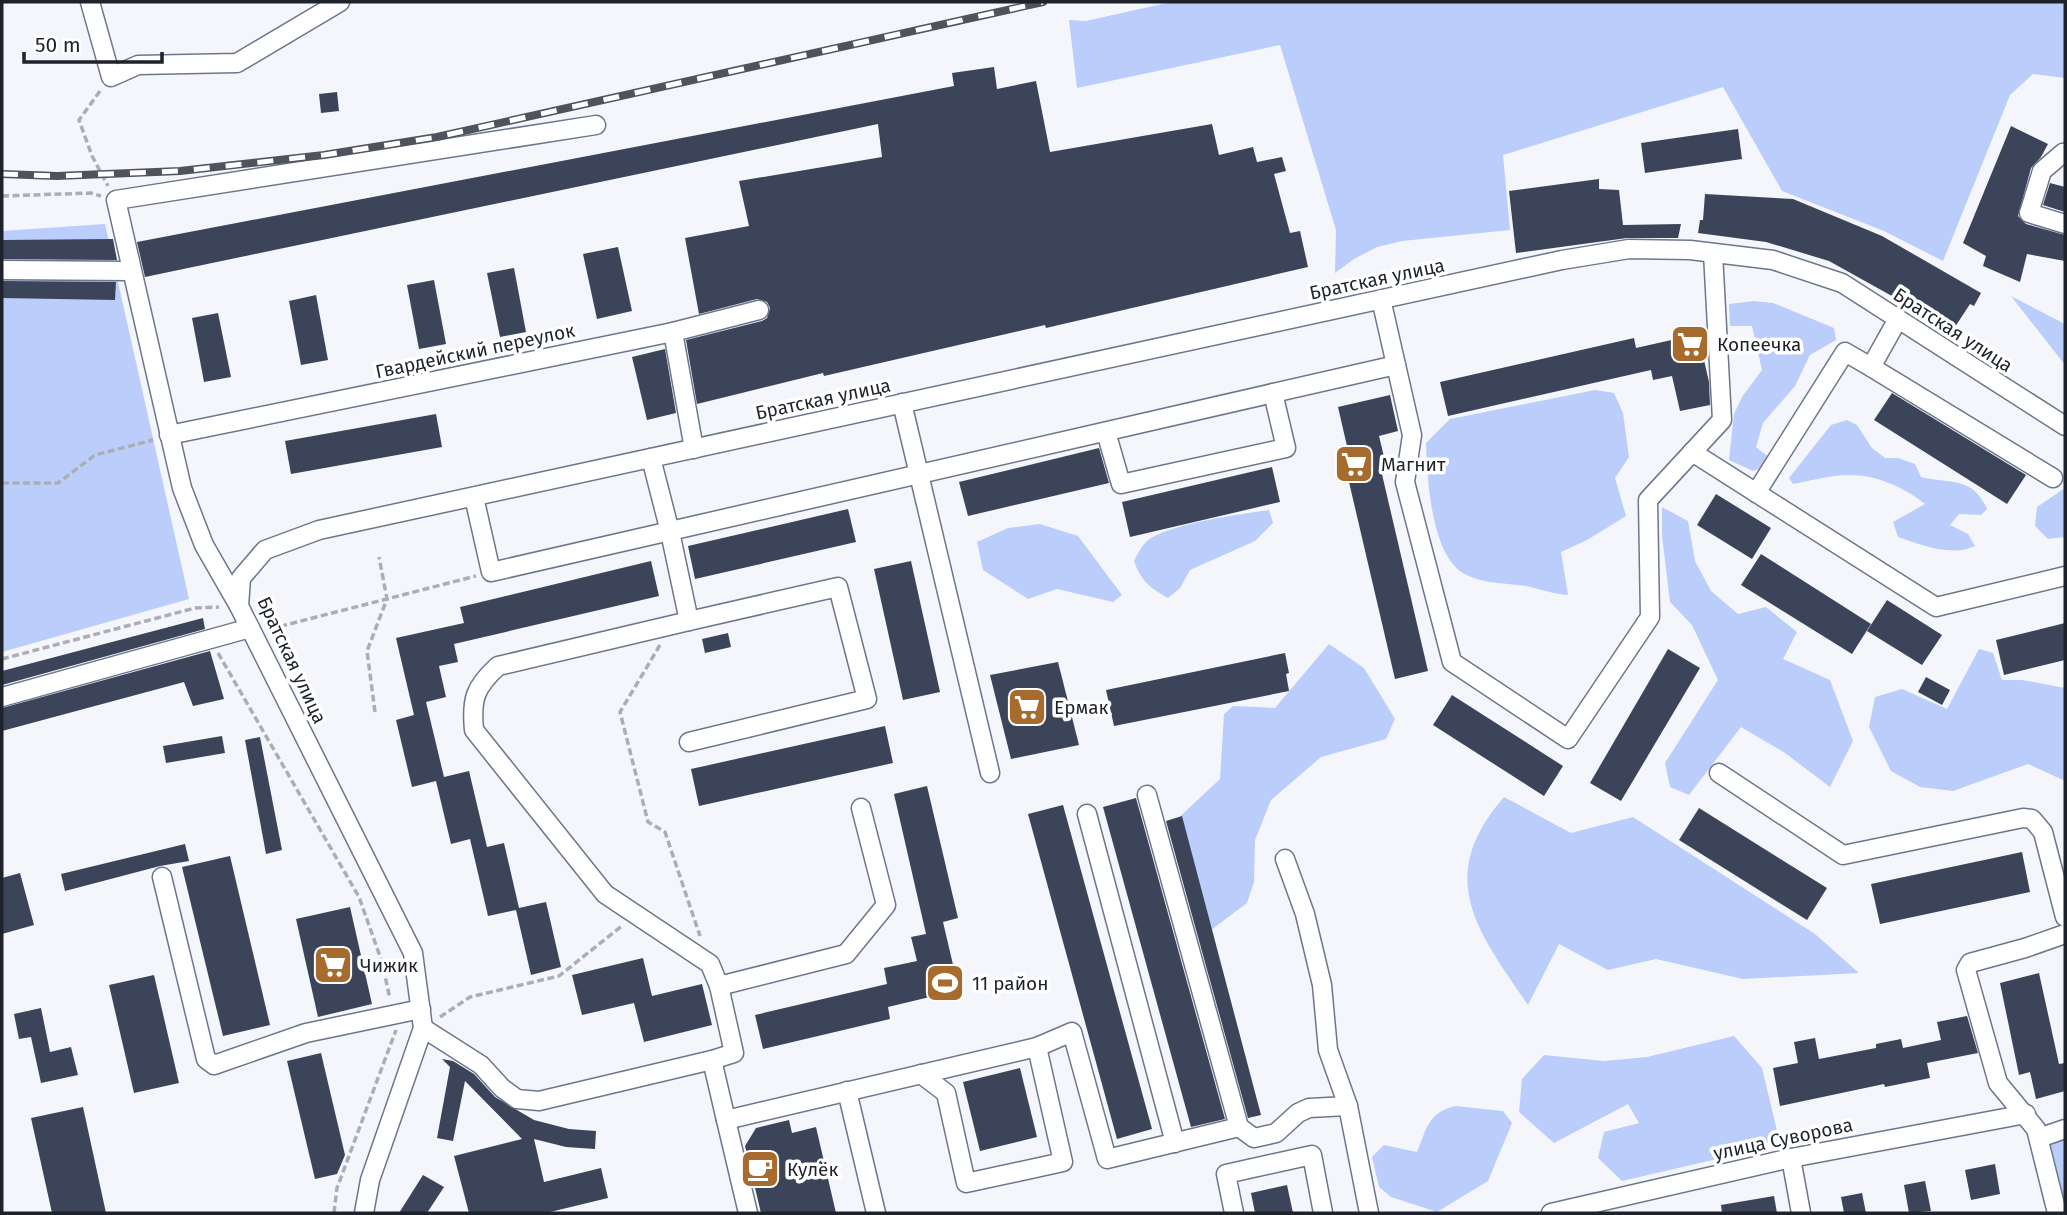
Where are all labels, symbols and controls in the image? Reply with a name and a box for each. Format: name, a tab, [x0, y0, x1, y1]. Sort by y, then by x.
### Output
scale bar	[24, 21, 163, 65]
text: 50 m	[35, 32, 81, 58]
street label: Братская улица	[1307, 253, 1447, 305]
street label: Братская улица	[1889, 283, 2017, 377]
street label: Гвардейский переулок	[373, 319, 577, 383]
supermarket icon: Копеечка	[1669, 323, 1711, 365]
place label: Копеечка	[1717, 333, 1801, 356]
street label: Братская улица	[753, 373, 893, 425]
supermarket icon: Магнит	[1333, 443, 1375, 485]
place label: Магнит	[1381, 453, 1446, 476]
street label: Братская улица	[253, 593, 331, 727]
supermarket icon: Ермак	[1006, 686, 1048, 728]
place label: Ермак	[1054, 696, 1109, 719]
supermarket icon: Чижик	[312, 944, 354, 986]
place label: Чижик	[360, 954, 418, 977]
sports icon: 11 район	[924, 962, 966, 1004]
place label: 11 район	[972, 972, 1048, 995]
street label: улица Суворова	[1711, 1113, 1855, 1165]
cafe icon: Кулёк	[739, 1148, 781, 1190]
place label: Кулёк	[787, 1158, 838, 1181]

